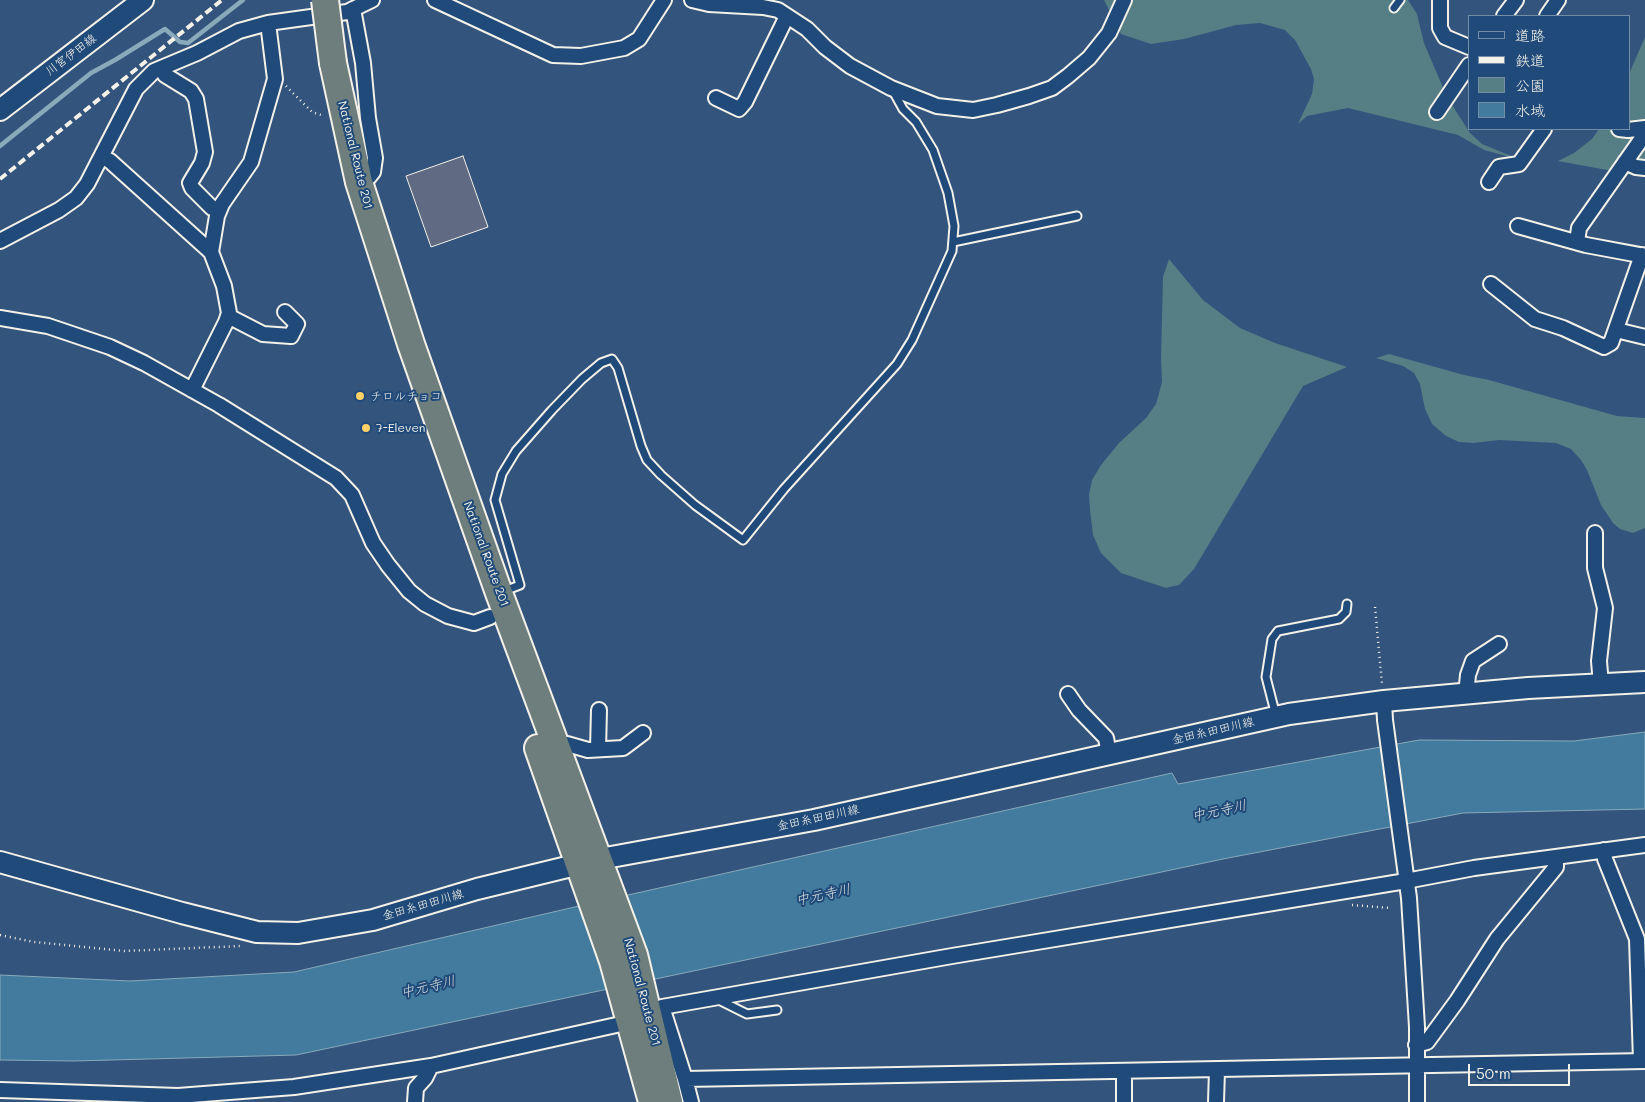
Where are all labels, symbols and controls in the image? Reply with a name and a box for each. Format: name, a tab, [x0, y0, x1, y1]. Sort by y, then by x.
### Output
legend	[1468, 15, 1630, 130]
text: 道路	[1515, 25, 1545, 45]
street label: 川宮伊田線	[43, 31, 99, 79]
text: 鉄道	[1515, 50, 1545, 70]
text: 公園	[1515, 75, 1545, 95]
street label: National Route 201	[335, 100, 375, 210]
text: 水域	[1515, 100, 1545, 120]
place label: チロルチョコ	[370, 389, 442, 403]
marker: チロルチョコ	[354, 390, 366, 402]
place label: 7-Eleven	[376, 421, 425, 435]
marker: 7-Eleven	[360, 422, 372, 434]
street label: National Route 201	[460, 500, 512, 608]
street label: 金田糸田田川線	[1170, 715, 1256, 747]
water label: 中元寺川	[1190, 797, 1248, 825]
street label: 金田糸田田川線	[775, 802, 861, 834]
water label: 中元寺川	[794, 881, 852, 909]
street label: 金田糸田田川線	[381, 887, 465, 923]
street label: National Route 201	[621, 937, 663, 1047]
water label: 中元寺川	[399, 973, 457, 1001]
scale bar	[1470, 1054, 1572, 1086]
text: 50 m	[1476, 1063, 1511, 1083]

